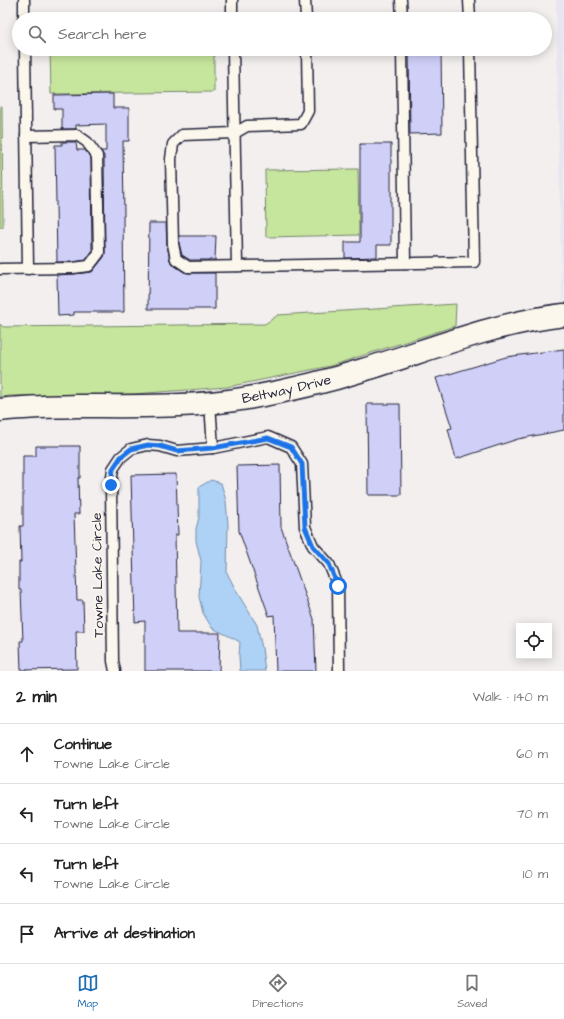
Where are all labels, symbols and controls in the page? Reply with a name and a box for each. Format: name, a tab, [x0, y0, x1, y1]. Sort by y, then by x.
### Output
search box	[12, 12, 552, 56]
icon: search	[26, 23, 48, 45]
text: Search here	[58, 24, 147, 45]
street label: Beltway Drive	[240, 370, 334, 409]
route end	[102, 476, 120, 494]
street label: Towne Lake Circle	[87, 512, 109, 638]
route start	[329, 577, 347, 595]
map controls	[516, 623, 552, 659]
button: locate	[516, 623, 552, 659]
text: 2 min	[16, 685, 57, 709]
text: Walk · 140 m	[473, 688, 548, 706]
text: Continue	[54, 734, 112, 755]
icon: ahead	[16, 743, 38, 765]
text: 60 m	[516, 745, 548, 763]
text: Towne Lake Circle	[54, 755, 170, 773]
text: Turn left	[54, 794, 118, 815]
icon: left	[16, 803, 38, 825]
text: 70 m	[516, 805, 548, 823]
text: Towne Lake Circle	[54, 815, 170, 833]
text: Turn left	[54, 854, 118, 875]
icon: left	[16, 863, 38, 885]
text: 10 m	[523, 865, 548, 883]
text: Towne Lake Circle	[54, 875, 170, 893]
icon: arrive	[16, 923, 38, 945]
text: Arrive at destination	[54, 923, 195, 944]
tab: Map	[77, 972, 99, 1011]
tab: Directions	[252, 972, 304, 1011]
tab: Saved	[457, 972, 487, 1011]

